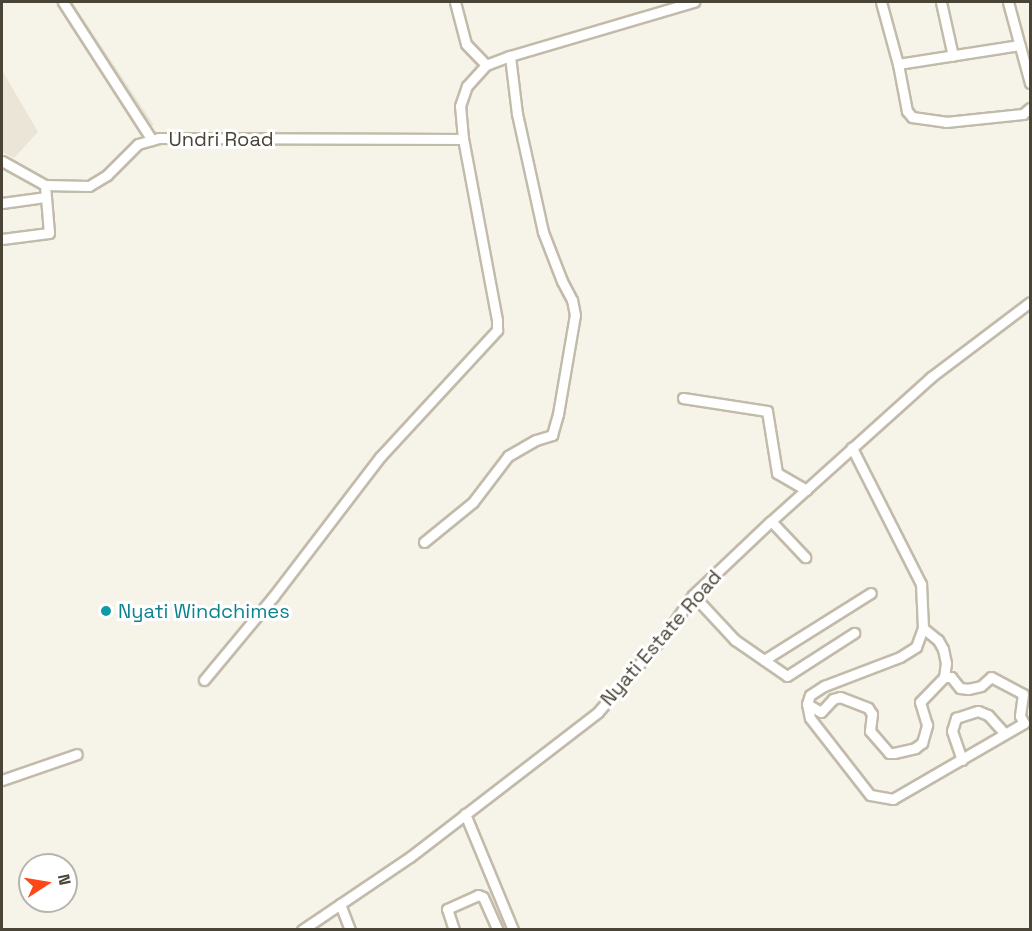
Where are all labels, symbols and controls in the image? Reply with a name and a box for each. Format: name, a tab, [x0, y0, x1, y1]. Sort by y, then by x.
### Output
street label: Undri Road	[168, 127, 274, 151]
street label: Nyati Estate Road	[595, 565, 727, 711]
place label: Nyati Windchimes	[118, 599, 290, 623]
marker: Nyati Windchimes	[99, 604, 113, 618]
north arrow	[18, 853, 78, 913]
text: N	[53, 872, 76, 887]

